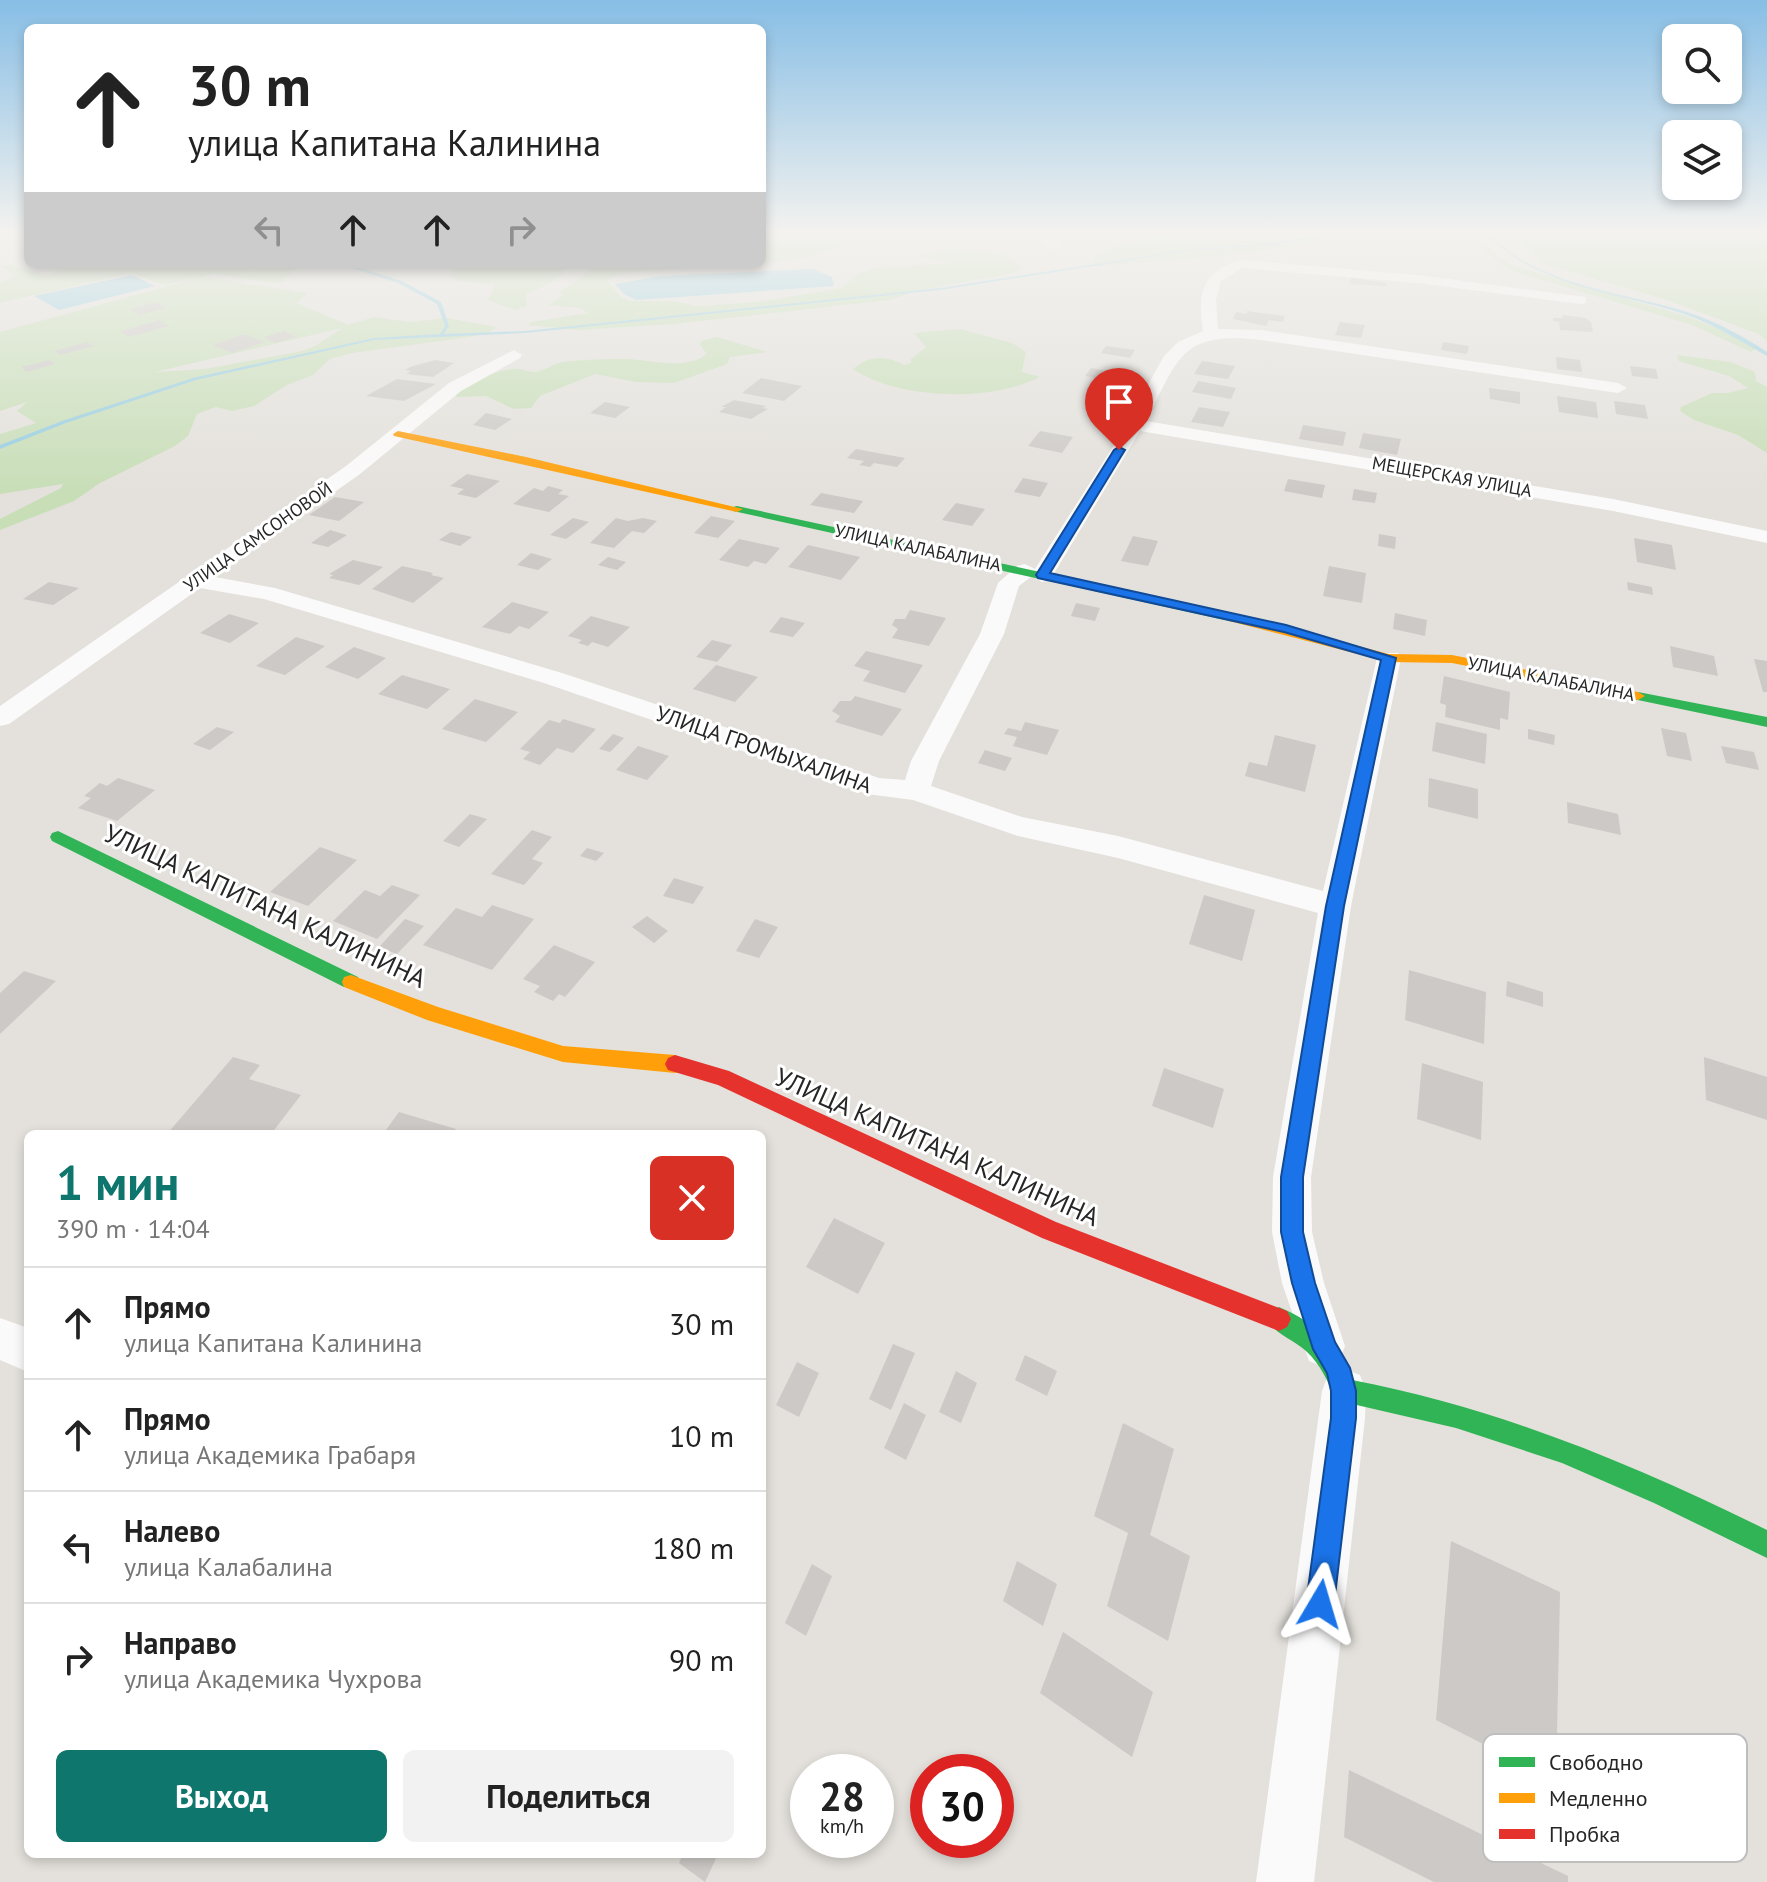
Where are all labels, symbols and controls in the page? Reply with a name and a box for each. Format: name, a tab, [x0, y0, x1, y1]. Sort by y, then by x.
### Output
map controls	[1662, 24, 1742, 200]
button: search	[1662, 24, 1742, 104]
text: 30 m	[188, 49, 311, 121]
icon: ahead	[56, 56, 160, 160]
text: улица Капитана Калинина	[188, 119, 601, 166]
button: layers	[1662, 120, 1742, 200]
icon: left	[247, 208, 291, 252]
icon: ahead	[331, 208, 375, 252]
icon: ahead	[415, 208, 459, 252]
icon: right	[499, 208, 543, 252]
pin	[1085, 368, 1153, 450]
icon: arrive	[1097, 380, 1141, 424]
street label: МЕЩЕРСКАЯ УЛИЦА	[1370, 451, 1534, 502]
street label: УЛИЦА САМСОНОВОЙ	[179, 477, 336, 596]
street label: УЛИЦА КАЛАБАЛИНА	[833, 519, 1004, 576]
street label: УЛИЦА КАЛАБАЛИНА	[1466, 651, 1637, 706]
street label: УЛИЦА ГРОМЫХАЛИНА	[652, 699, 876, 799]
street label: УЛИЦА КАПИТАНА КАЛИНИНА	[99, 816, 431, 995]
street label: УЛИЦА КАПИТАНА КАЛИНИНА	[770, 1060, 1104, 1233]
text: 1 мин	[56, 1151, 179, 1213]
button: close	[650, 1156, 734, 1240]
text: 390 m · 14:04	[56, 1212, 210, 1245]
text: Прямо	[124, 1287, 211, 1326]
icon: ahead	[56, 1301, 100, 1345]
text: 30 m	[669, 1304, 734, 1343]
text: улица Капитана Калинина	[124, 1326, 422, 1359]
text: Прямо	[124, 1399, 211, 1438]
icon: ahead	[56, 1413, 100, 1457]
text: 10 m	[669, 1416, 734, 1455]
text: улица Академика Грабаря	[124, 1438, 416, 1471]
text: Налево	[124, 1511, 220, 1550]
icon: left	[56, 1525, 100, 1569]
text: 180 m	[653, 1528, 734, 1567]
text: улица Калабалина	[124, 1550, 333, 1583]
position arrow	[1278, 1562, 1362, 1646]
text: Направо	[124, 1623, 237, 1662]
icon: right	[56, 1637, 100, 1681]
text: 90 m	[669, 1640, 734, 1679]
text: улица Академика Чухрова	[124, 1662, 422, 1695]
legend	[1483, 1734, 1747, 1862]
text: Свободно	[1549, 1748, 1643, 1776]
button: Выход	[56, 1750, 387, 1842]
button: Поделиться	[403, 1750, 734, 1842]
speed limit sign: 30	[910, 1754, 1014, 1858]
text: 28	[819, 1770, 865, 1822]
text: Медленно	[1549, 1784, 1647, 1812]
text: km/h	[820, 1813, 864, 1839]
text: Пробка	[1549, 1820, 1620, 1848]

